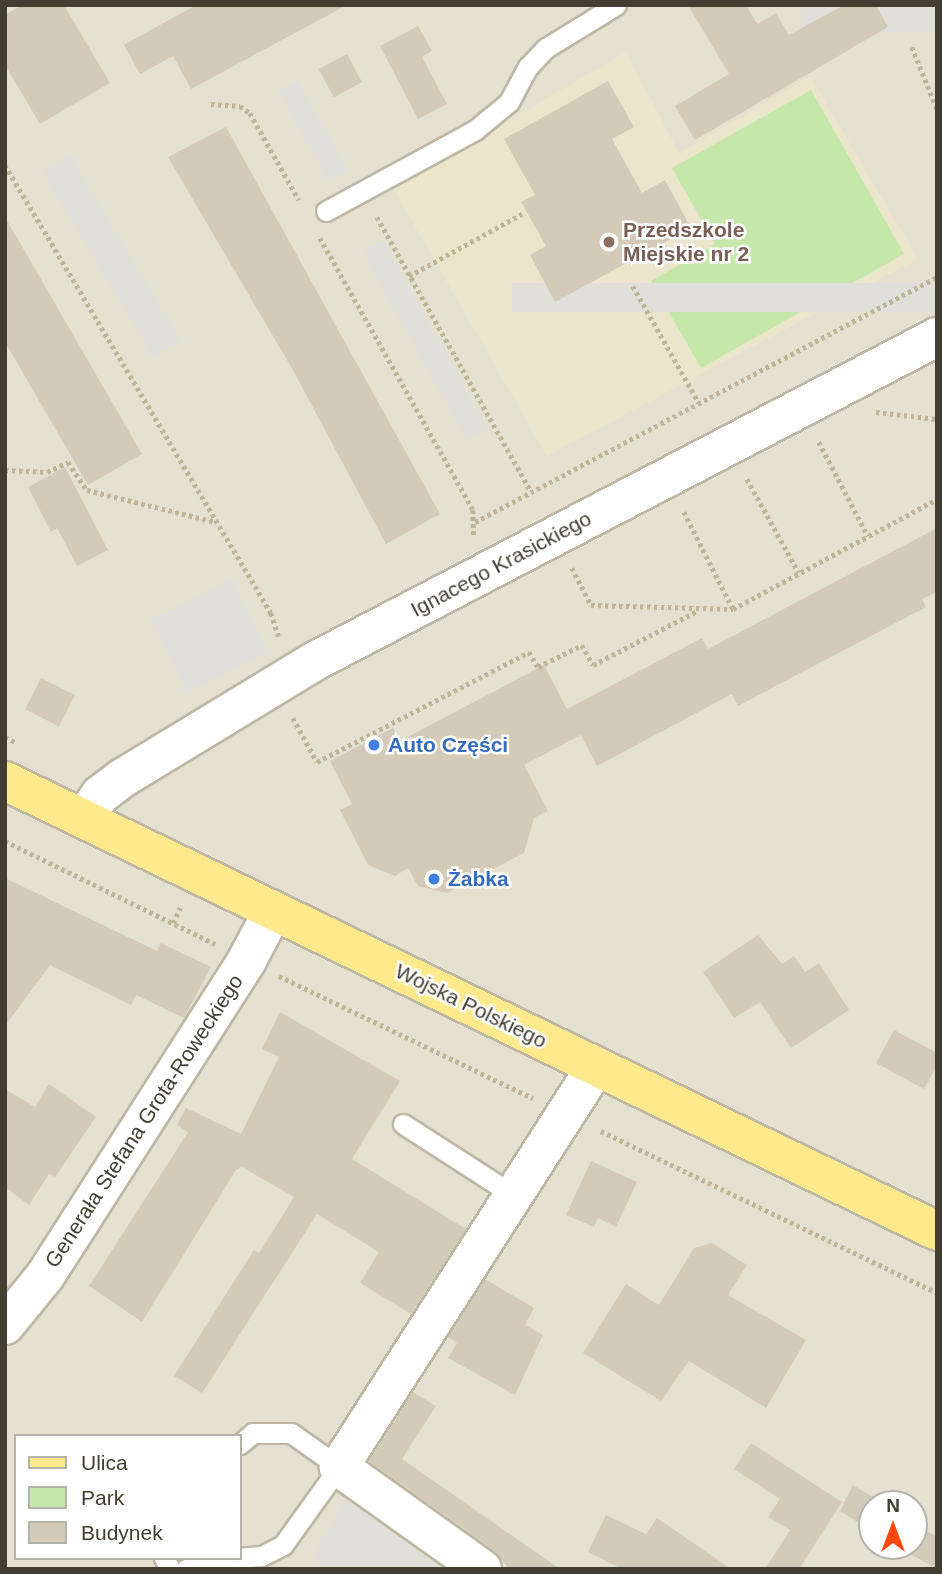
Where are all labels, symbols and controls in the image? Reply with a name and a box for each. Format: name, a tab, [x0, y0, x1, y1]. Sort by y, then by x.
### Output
place label: Przedszkole Miejskie nr 2	[623, 217, 749, 267]
marker: Przedszkole Miejskie nr 2	[601, 234, 617, 250]
street label: Ignacego Krasickiego	[406, 506, 596, 622]
place label: Auto Części	[388, 732, 508, 758]
marker: Auto Części	[366, 737, 382, 753]
place label: Żabka	[448, 866, 509, 892]
marker: Żabka	[426, 871, 442, 887]
street label: Wojska Polskiego	[391, 958, 551, 1054]
street label: Generała Stefana Grota-Roweckiego	[40, 970, 248, 1272]
legend	[14, 1434, 242, 1560]
text: Ulica	[81, 1451, 128, 1474]
text: Park	[81, 1486, 124, 1509]
north arrow	[858, 1490, 928, 1560]
text: N	[886, 1495, 900, 1516]
text: Budynek	[81, 1521, 163, 1544]

